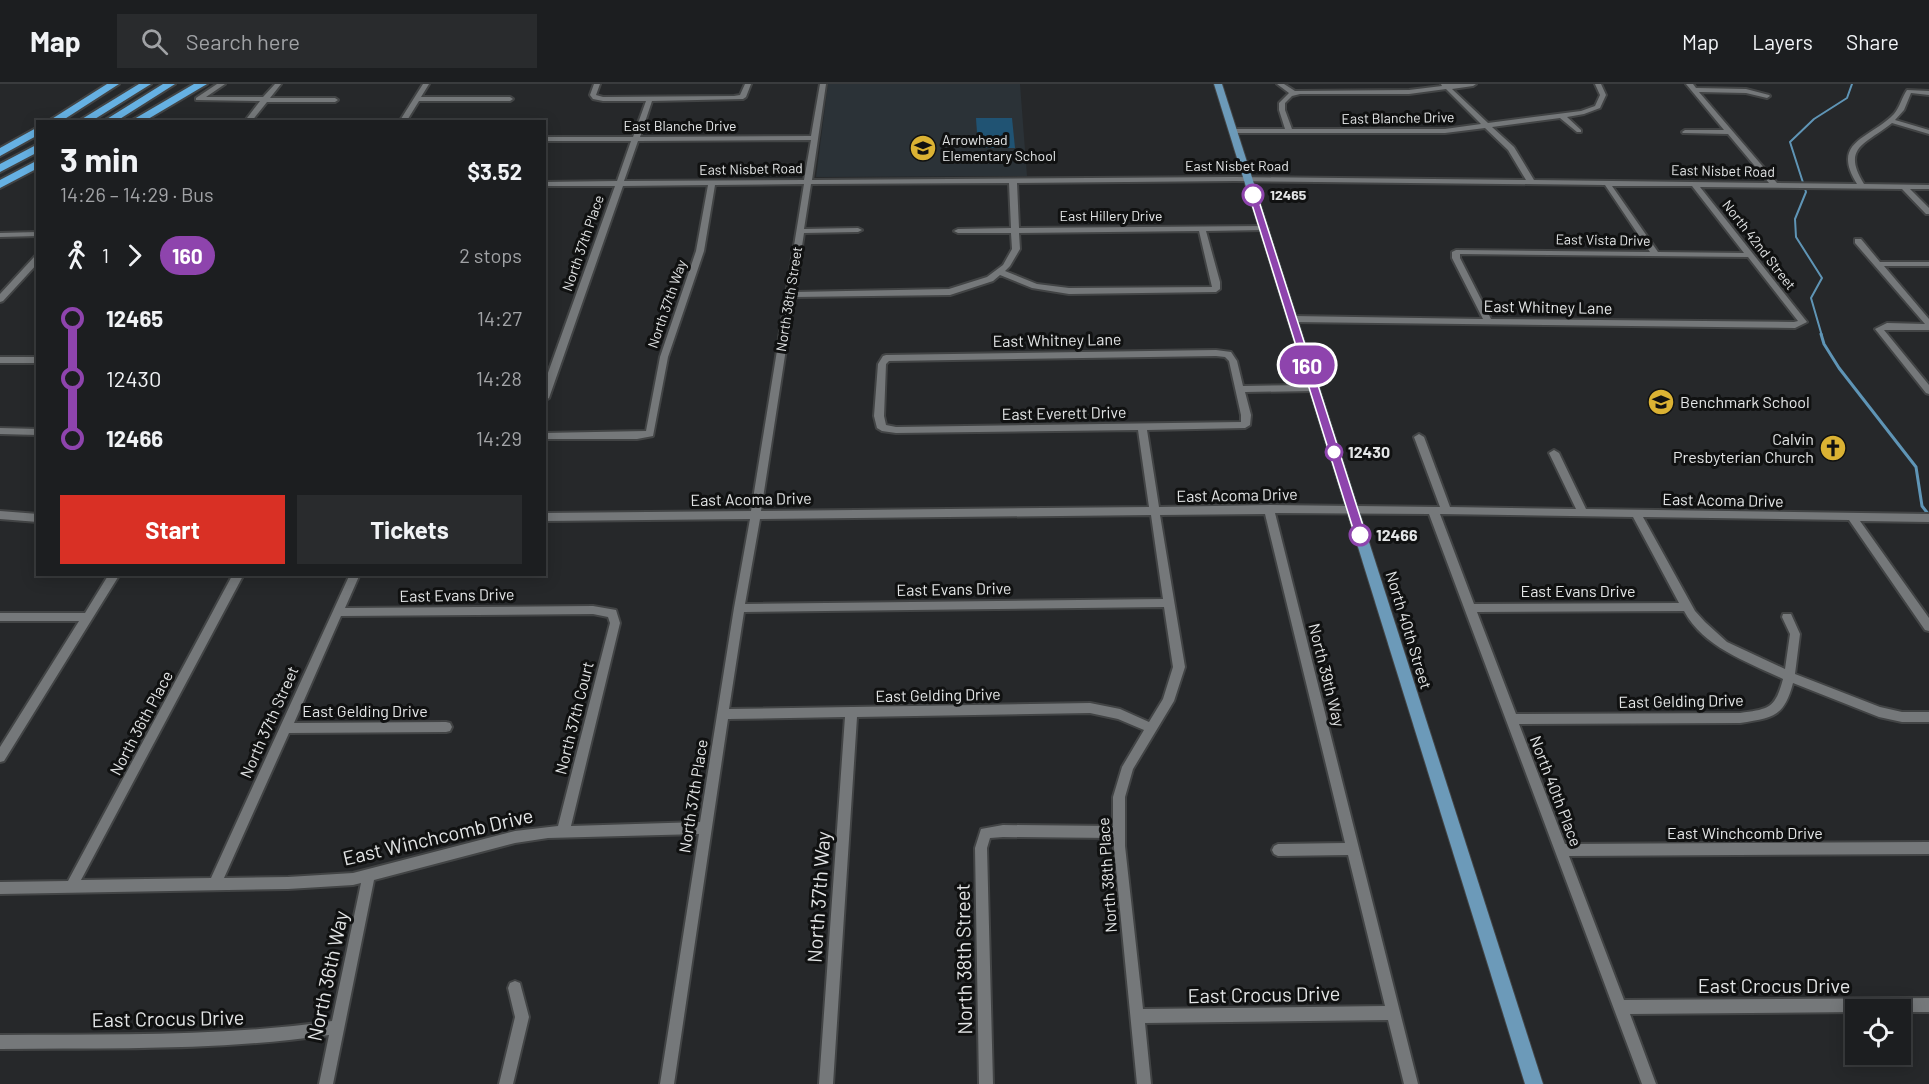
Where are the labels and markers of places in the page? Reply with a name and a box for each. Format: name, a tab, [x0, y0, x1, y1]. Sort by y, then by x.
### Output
place label: Arrowhead Elementary School	[942, 131, 1056, 164]
school or university icon: Arrowhead Elementary School	[908, 133, 938, 163]
marker: 12465	[1242, 184, 1264, 206]
place label: 12465	[1270, 186, 1307, 203]
school or university icon: Benchmark School	[1646, 387, 1676, 417]
place label: Benchmark School	[1680, 392, 1810, 411]
place label: Calvin Presbyterian Church	[1673, 429, 1814, 466]
church icon: Calvin Presbyterian Church	[1818, 433, 1848, 463]
place label: 12430	[1348, 442, 1390, 461]
marker: 12430	[1325, 443, 1343, 461]
marker: 12466	[1349, 524, 1371, 546]
place label: 12466	[1376, 525, 1418, 544]

